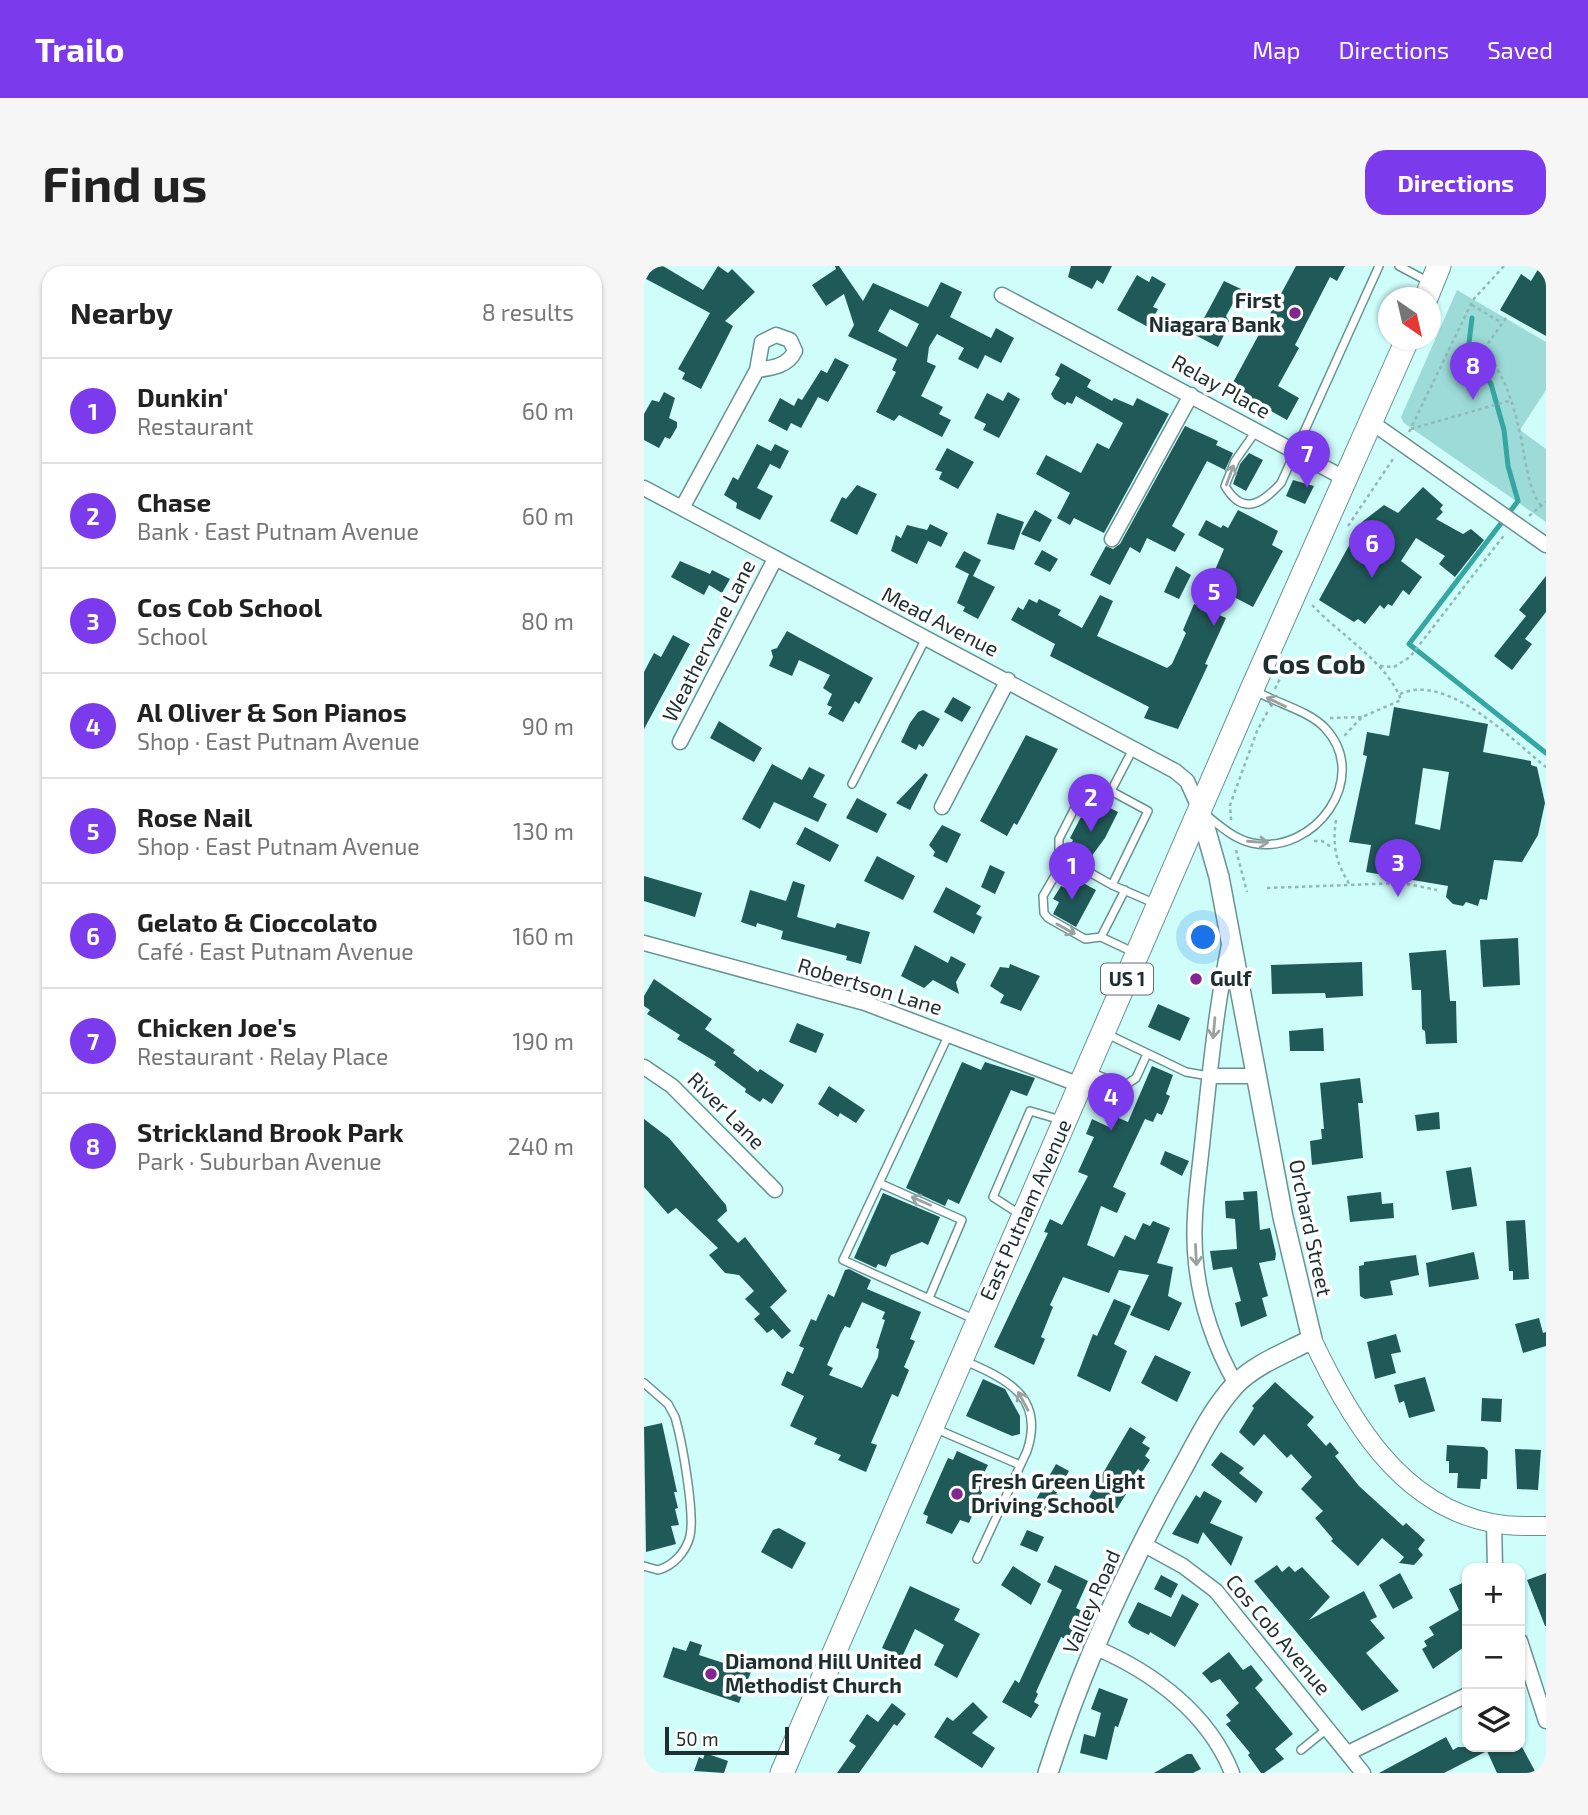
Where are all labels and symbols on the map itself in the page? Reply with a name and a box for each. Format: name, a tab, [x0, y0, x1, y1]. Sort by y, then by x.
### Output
place label: First Niagara Bank	[1149, 287, 1281, 336]
north arrow	[1378, 287, 1441, 350]
marker: First Niagara Bank	[1287, 305, 1303, 321]
pin: 8	[1450, 342, 1496, 400]
street label: Relay Place	[1168, 348, 1275, 423]
pin: 7	[1284, 430, 1330, 488]
one-way arrow	[1225, 465, 1237, 486]
pin: 6	[1349, 520, 1395, 578]
street label: Weathervane Lane	[656, 555, 759, 726]
pin: 5	[1191, 568, 1237, 626]
street label: Mead Avenue	[878, 581, 1003, 661]
district label: Cos Cob	[1262, 646, 1366, 680]
one-way arrow	[1266, 695, 1287, 709]
pin: 2	[1068, 774, 1114, 832]
one-way arrow	[1247, 836, 1269, 849]
pin: 3	[1375, 839, 1421, 897]
pin: 1	[1049, 842, 1095, 900]
your location	[1186, 920, 1220, 954]
one-way arrow	[1055, 923, 1076, 936]
street label: Robertson Lane	[795, 952, 946, 1019]
road number: US 1	[1101, 964, 1153, 994]
place label: Gulf	[1210, 965, 1252, 990]
marker: Gulf	[1188, 971, 1204, 987]
one-way arrow	[1207, 1016, 1220, 1039]
street label: River Lane	[683, 1066, 771, 1154]
pin: 4	[1088, 1073, 1134, 1131]
street label: East Putnam Avenue	[973, 1115, 1076, 1304]
street label: Orchard Street	[1285, 1157, 1338, 1298]
one-way arrow	[910, 1194, 932, 1207]
one-way arrow	[1189, 1243, 1202, 1266]
one-way arrow	[1016, 1391, 1030, 1412]
place label: Fresh Green Light Driving School	[971, 1468, 1145, 1517]
marker: Fresh Green Light Driving School	[949, 1486, 965, 1502]
street label: Valley Road	[1057, 1546, 1125, 1657]
street label: Cos Cob Avenue	[1221, 1569, 1337, 1699]
place label: Diamond Hill United Methodist Church	[725, 1648, 922, 1697]
marker: Diamond Hill United Methodist Church	[703, 1666, 719, 1682]
scale bar	[665, 1724, 789, 1756]

